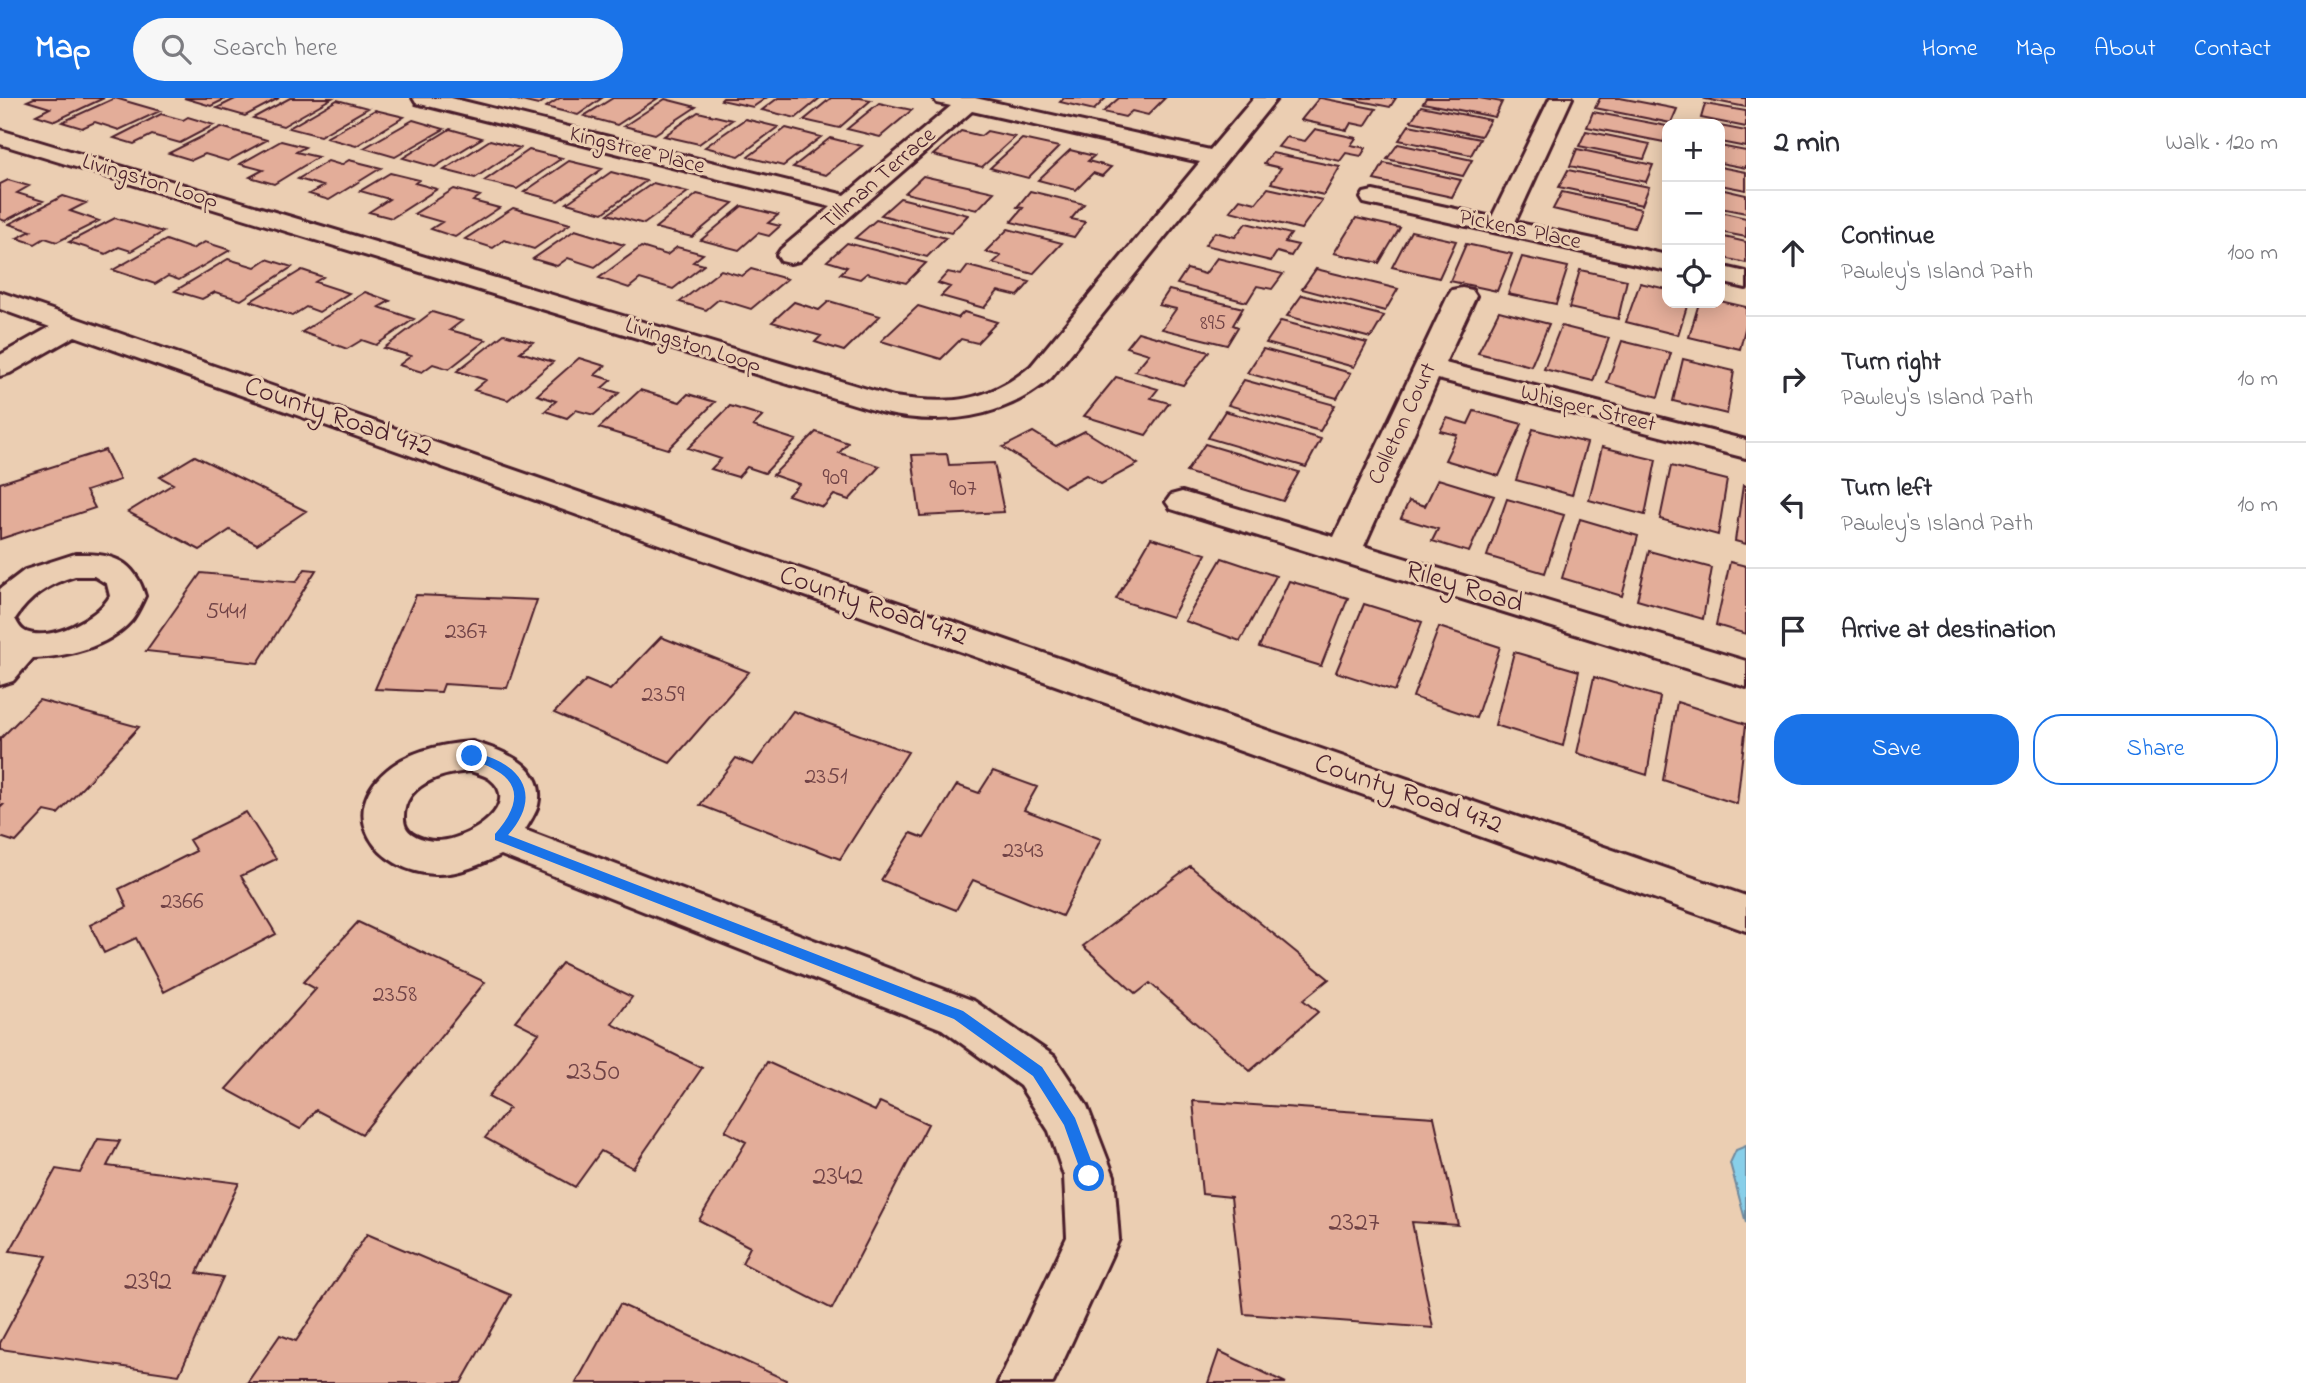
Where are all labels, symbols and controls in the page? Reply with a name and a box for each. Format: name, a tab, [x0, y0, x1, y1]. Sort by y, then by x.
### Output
search box	[133, 18, 623, 81]
text: Map	[35, 25, 91, 73]
icon: search	[157, 30, 195, 68]
text: Search here	[213, 30, 337, 68]
text: Home	[1922, 32, 1978, 67]
text: Map	[2016, 32, 2056, 67]
text: About	[2094, 32, 2156, 67]
text: Contact	[2194, 32, 2271, 67]
street label: Kingstree Place	[565, 118, 709, 185]
street label: Tillman Terrace	[814, 119, 944, 238]
map controls	[1662, 119, 1725, 308]
button: +	[1662, 119, 1725, 182]
text: 2 min	[1774, 122, 1840, 166]
text: Walk · 120 m	[2165, 127, 2278, 160]
street label: Livingston Loop	[78, 146, 222, 219]
button: −	[1662, 182, 1725, 245]
street label: Pickens Place	[1456, 201, 1585, 259]
text: Continue	[1841, 218, 1934, 256]
icon: ahead	[1774, 234, 1812, 272]
text: 100 m	[2227, 237, 2278, 270]
button: locate	[1662, 245, 1725, 308]
text: Pawley's Island Path	[1841, 256, 2033, 289]
house number: 895	[1200, 309, 1226, 339]
street label: Livingston Loop	[621, 310, 765, 383]
text: Turn right	[1841, 344, 1941, 382]
street label: Colleton Court	[1360, 357, 1446, 490]
icon: right	[1774, 360, 1812, 398]
text: 10 m	[2237, 363, 2278, 396]
street label: County Road 472	[238, 367, 438, 469]
street label: Whisper Street	[1517, 376, 1659, 442]
text: Pawley's Island Path	[1841, 382, 2033, 415]
house number: 909	[823, 461, 848, 496]
text: Turn left	[1841, 470, 1932, 508]
house number: 907	[949, 472, 977, 507]
icon: left	[1774, 486, 1812, 524]
text: 10 m	[2237, 489, 2278, 522]
text: Pawley's Island Path	[1841, 508, 2033, 541]
street label: Riley Road	[1400, 551, 1528, 625]
street label: County Road 472	[773, 556, 973, 658]
house number: 5441	[205, 595, 247, 630]
icon: arrive	[1774, 612, 1812, 650]
text: Arrive at destination	[1841, 612, 2056, 650]
house number: 2367	[445, 615, 487, 650]
house number: 2359	[642, 678, 685, 713]
button: Save	[1774, 714, 2019, 785]
button: Share	[2033, 714, 2278, 785]
route end	[456, 740, 487, 771]
street label: County Road 472	[1308, 744, 1508, 846]
house number: 2351	[804, 760, 848, 795]
house number: 2343	[1002, 834, 1044, 869]
house number: 2366	[161, 885, 204, 920]
house number: 2358	[373, 978, 417, 1013]
house number: 2350	[566, 1052, 620, 1093]
house number: 2342	[813, 1157, 864, 1198]
route start	[1073, 1160, 1104, 1191]
house number: 2327	[1329, 1203, 1380, 1244]
house number: 2392	[124, 1262, 172, 1303]

